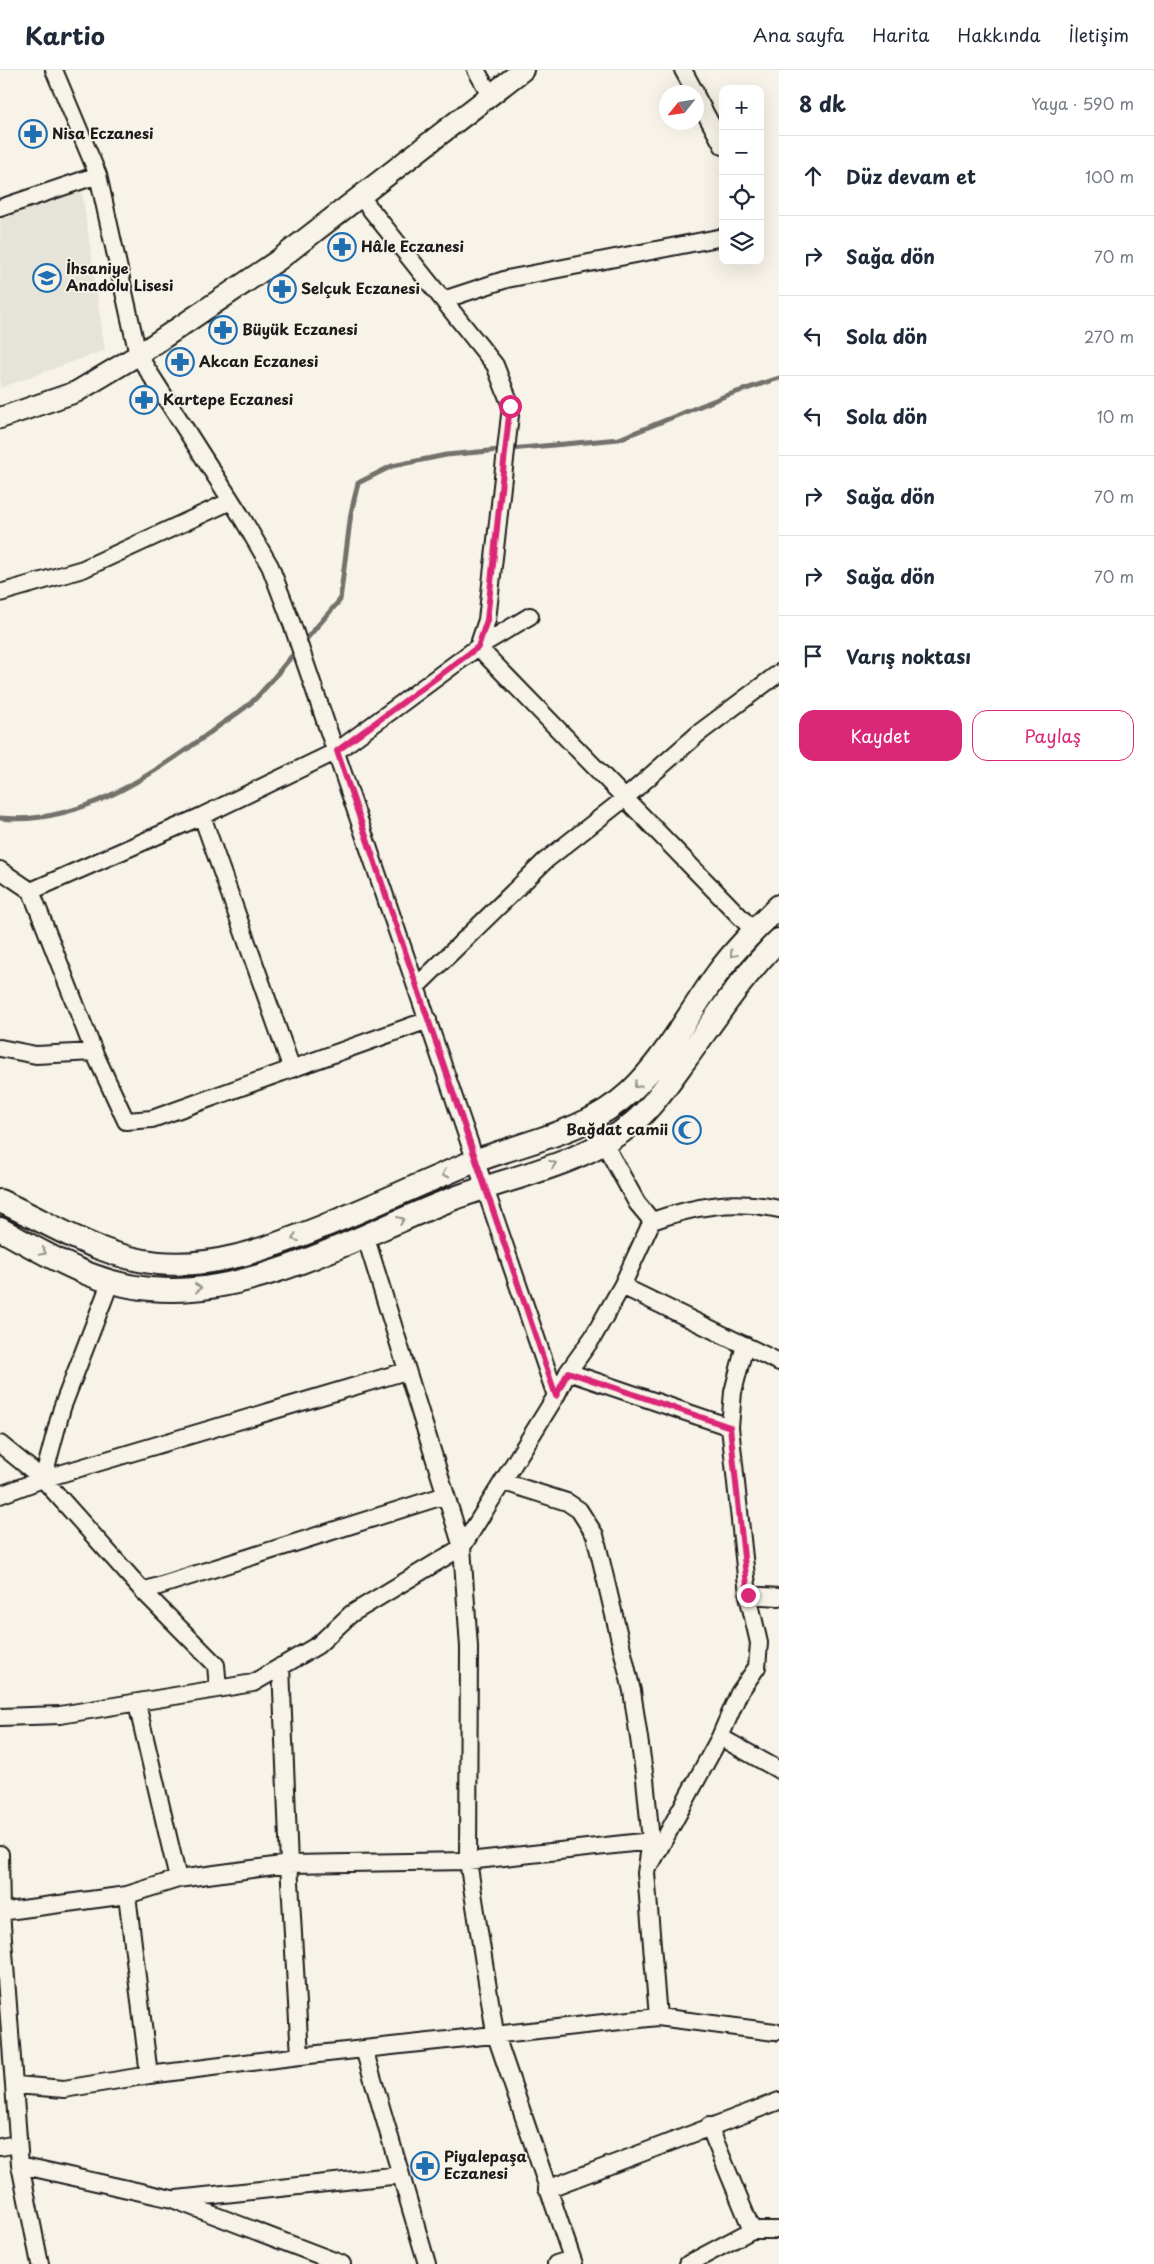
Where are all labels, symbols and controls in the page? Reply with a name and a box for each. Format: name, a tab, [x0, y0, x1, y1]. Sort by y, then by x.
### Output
text: Kartio	[25, 17, 105, 53]
text: Ana sayfa	[753, 21, 844, 48]
text: Harita	[872, 21, 929, 48]
text: Hakkında	[957, 21, 1041, 48]
text: İletişim	[1069, 21, 1129, 48]
north arrow	[659, 85, 704, 130]
map controls	[719, 85, 764, 265]
button: +	[719, 85, 764, 130]
text: 8 dk	[799, 87, 846, 119]
text: Yaya · 590 m	[1031, 91, 1134, 115]
pharmacy icon: Nisa Eczanesi	[18, 119, 48, 149]
place label: Nisa Eczanesi	[52, 121, 154, 144]
button: −	[719, 130, 764, 175]
icon: ahead	[799, 162, 827, 190]
text: Düz devam et	[846, 162, 976, 190]
text: 100 m	[1085, 164, 1134, 188]
button: locate	[719, 175, 764, 220]
button: layers	[719, 220, 764, 265]
pharmacy icon: Hâle Eczanesi	[327, 232, 357, 262]
place label: Hâle Eczanesi	[361, 234, 464, 257]
icon: right	[799, 242, 827, 270]
text: Sağa dön	[846, 242, 935, 270]
text: 70 m	[1094, 244, 1134, 268]
place label: İhsaniye Anadolu Lisesi	[66, 256, 173, 296]
school or university icon: İhsaniye Anadolu Lisesi	[32, 263, 62, 293]
pharmacy icon: Selçuk Eczanesi	[267, 274, 297, 304]
place label: Selçuk Eczanesi	[301, 276, 420, 299]
pharmacy icon: Büyük Eczanesi	[208, 315, 238, 345]
place label: Büyük Eczanesi	[242, 317, 358, 340]
icon: left	[799, 322, 827, 350]
text: Sola dön	[846, 322, 927, 350]
text: 270 m	[1084, 324, 1134, 348]
pharmacy icon: Akcan Eczanesi	[165, 347, 195, 377]
place label: Akcan Eczanesi	[199, 349, 318, 372]
pharmacy icon: Kartepe Eczanesi	[129, 385, 159, 415]
place label: Kartepe Eczanesi	[163, 387, 293, 410]
route start	[499, 395, 522, 418]
icon: left	[799, 402, 827, 430]
text: Sola dön	[846, 402, 927, 430]
text: 10 m	[1097, 404, 1134, 428]
icon: right	[799, 482, 827, 510]
text: Sağa dön	[846, 482, 935, 510]
text: 70 m	[1094, 484, 1134, 508]
icon: right	[799, 562, 827, 590]
text: Sağa dön	[846, 562, 935, 590]
text: 70 m	[1094, 564, 1134, 588]
icon: arrive	[799, 642, 827, 670]
text: Varış noktası	[846, 642, 971, 670]
button: Kaydet	[799, 710, 962, 761]
button: Paylaş	[972, 710, 1134, 761]
one-way arrow	[730, 948, 739, 957]
one-way arrow	[634, 1079, 643, 1088]
mosque icon: Bağdat camii	[672, 1115, 702, 1145]
place label: Bağdat camii	[566, 1117, 668, 1140]
one-way arrow	[549, 1160, 557, 1170]
one-way arrow	[441, 1168, 450, 1179]
one-way arrow	[396, 1216, 405, 1226]
one-way arrow	[291, 1231, 300, 1242]
one-way arrow	[37, 1246, 46, 1256]
one-way arrow	[194, 1283, 202, 1294]
route end	[737, 1584, 760, 1607]
place label: Piyalepaşa Eczanesi	[444, 2144, 528, 2184]
pharmacy icon: Piyalepaşa Eczanesi	[410, 2151, 440, 2181]

